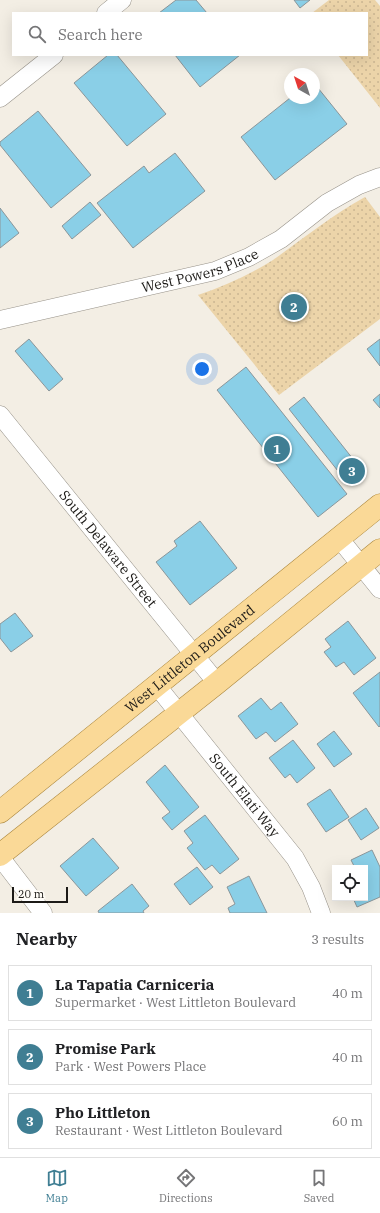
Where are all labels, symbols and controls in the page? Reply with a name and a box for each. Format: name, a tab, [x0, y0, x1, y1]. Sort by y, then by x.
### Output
search box	[12, 12, 368, 56]
icon: search	[26, 23, 48, 45]
text: Search here	[58, 25, 143, 44]
north arrow	[284, 68, 320, 104]
street label: West Powers Place	[140, 245, 262, 296]
pin: 2	[281, 292, 307, 322]
your location	[192, 359, 212, 379]
pin: 1	[264, 434, 290, 464]
pin: 3	[339, 456, 365, 486]
street label: South Delaware Street	[55, 486, 161, 611]
street label: West Littleton Boulevard	[121, 600, 259, 717]
street label: South Elati Way	[205, 749, 284, 841]
map controls	[332, 865, 368, 901]
button: locate	[332, 865, 368, 901]
scale bar	[12, 885, 68, 904]
text: 20 m	[18, 887, 44, 901]
text: Nearby	[16, 928, 77, 950]
text: 3 results	[311, 931, 364, 948]
text: La Tapatia Carniceria	[55, 975, 214, 994]
text: 1	[26, 985, 34, 1002]
text: 40 m	[332, 985, 363, 1002]
text: Supermarket · West Littleton Boulevard	[55, 994, 296, 1011]
text: Promise Park	[55, 1039, 156, 1058]
text: 2	[26, 1049, 34, 1066]
text: 40 m	[332, 1049, 363, 1066]
text: Park · West Powers Place	[55, 1058, 206, 1075]
text: Pho Littleton	[55, 1103, 150, 1122]
text: 3	[26, 1113, 34, 1130]
text: 60 m	[332, 1113, 363, 1130]
text: Restaurant · West Littleton Boulevard	[55, 1122, 283, 1139]
tab: Map	[46, 1167, 68, 1205]
tab: Directions	[159, 1167, 213, 1205]
tab: Saved	[304, 1167, 334, 1205]

